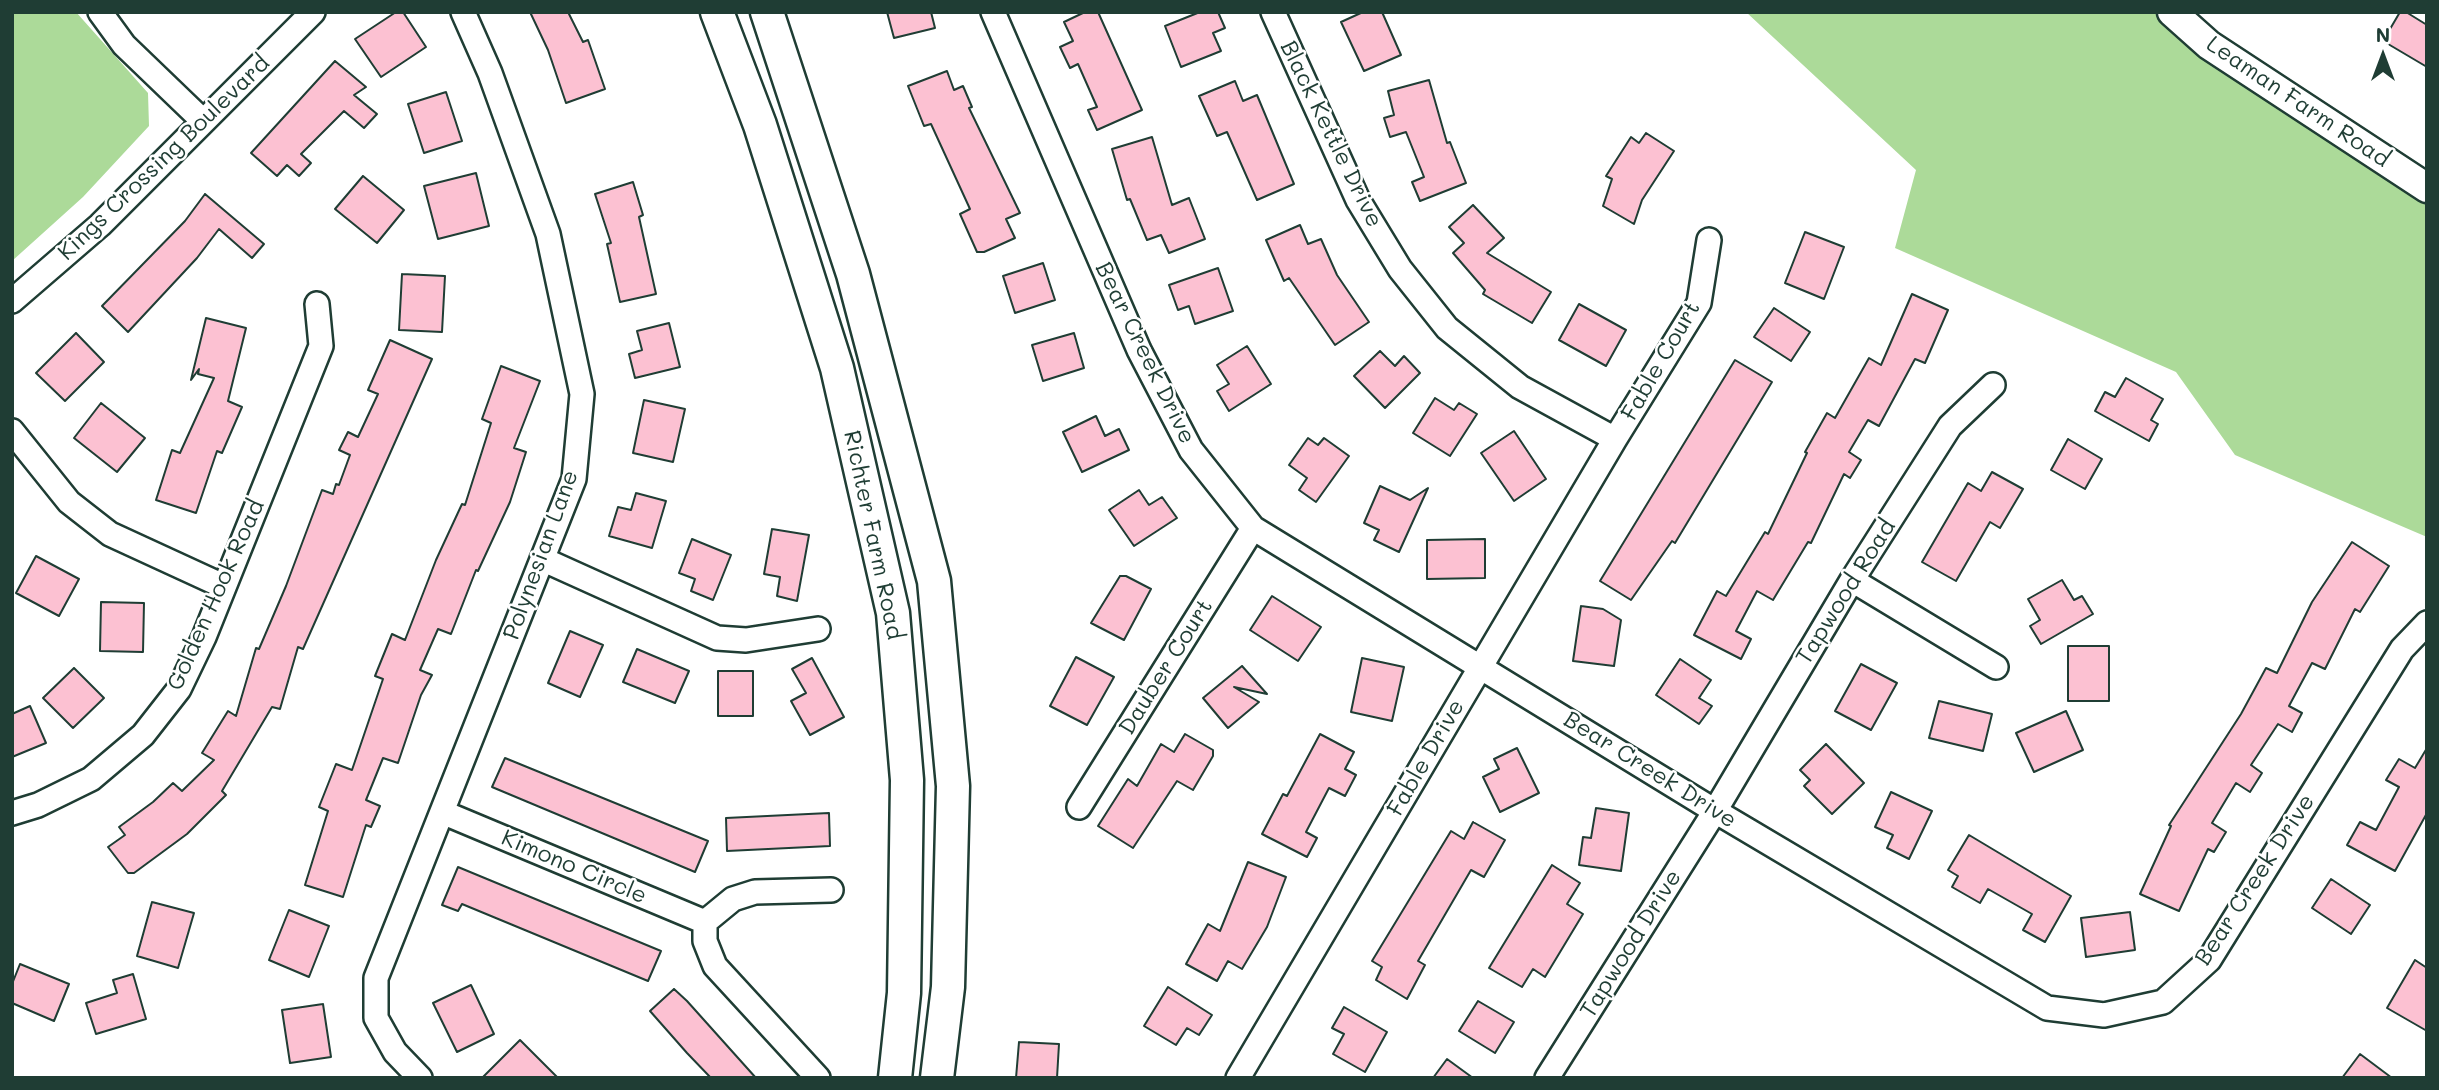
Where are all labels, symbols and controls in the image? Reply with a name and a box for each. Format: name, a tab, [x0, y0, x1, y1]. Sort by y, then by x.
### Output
north arrow	[2348, 21, 2418, 91]
text: N	[2376, 22, 2390, 47]
street label: Leaman Farm Road	[2201, 30, 2395, 174]
street label: Black Kettle Drive	[1274, 36, 1388, 232]
street label: Kings Crossing Boulevard	[53, 50, 275, 266]
street label: Bear Creek Drive	[1089, 258, 1201, 448]
street label: Fable Court	[1616, 296, 1706, 426]
street label: Richter Farm Road	[837, 428, 909, 642]
street label: Polynesian Lane	[498, 466, 584, 644]
street label: Golden Hook Road	[162, 495, 270, 695]
street label: Tapwood Road	[1790, 514, 1902, 670]
street label: Dauber Court	[1113, 594, 1219, 740]
street label: Fable Drive	[1382, 695, 1470, 821]
street label: Bear Creek Drive	[1558, 706, 1742, 834]
street label: Bear Creek Drive	[2189, 789, 2321, 971]
street label: Kimono Circle	[497, 824, 651, 910]
street label: Tapwood Drive	[1574, 865, 1688, 1023]

